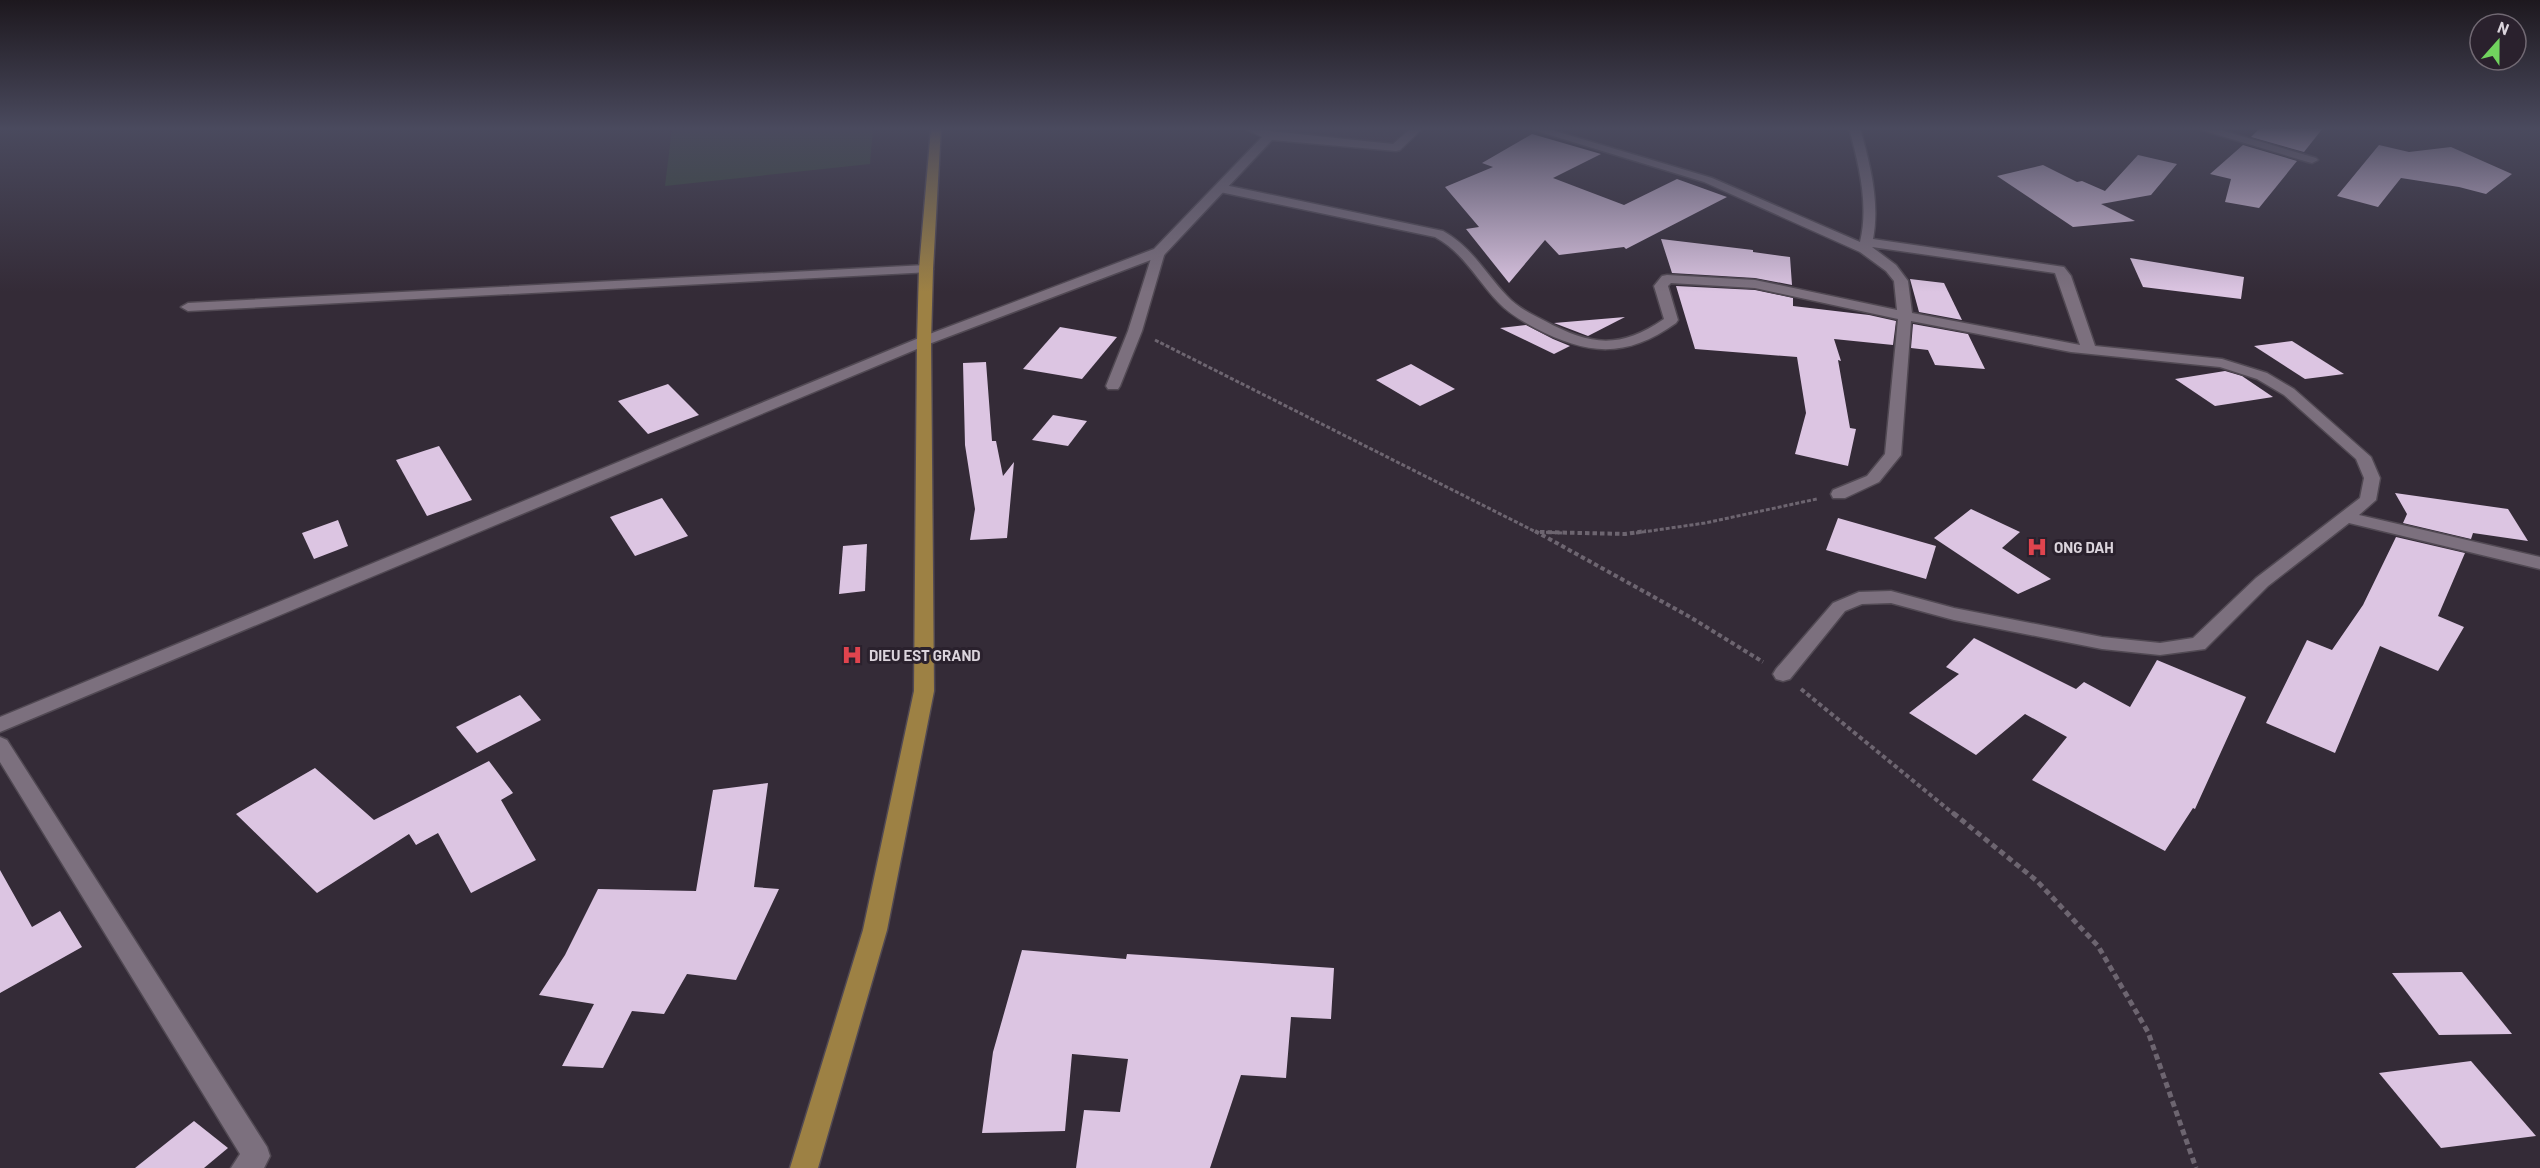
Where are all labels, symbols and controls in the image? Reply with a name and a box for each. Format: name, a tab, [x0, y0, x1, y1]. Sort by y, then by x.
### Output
north arrow	[2468, 12, 2528, 72]
text: N	[2495, 17, 2512, 38]
hospital icon: ONG DAH	[2025, 535, 2049, 559]
place label: ONG DAH	[2054, 538, 2114, 556]
hospital icon: DIEU EST GRAND	[840, 643, 864, 667]
place label: DIEU EST GRAND	[869, 646, 981, 664]

